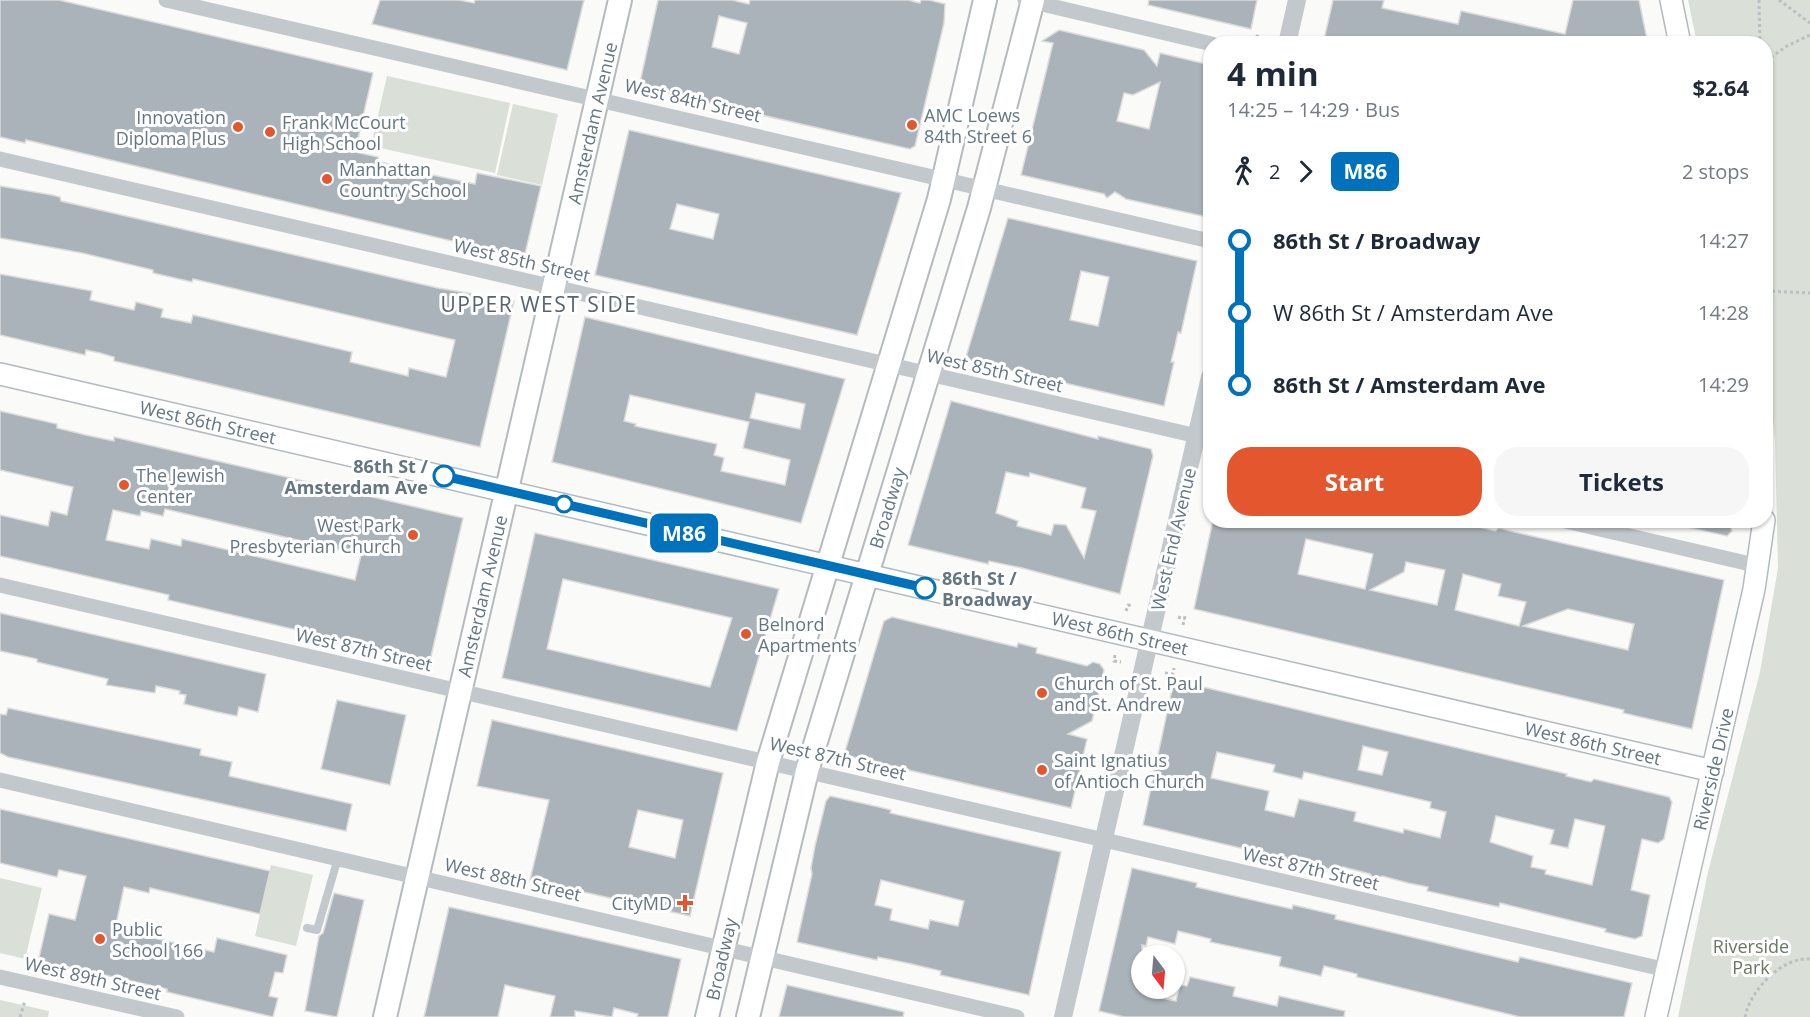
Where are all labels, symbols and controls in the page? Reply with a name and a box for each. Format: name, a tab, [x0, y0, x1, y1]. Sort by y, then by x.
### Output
street label: Amsterdam Avenue	[562, 40, 622, 206]
text: 4 min	[1227, 51, 1319, 96]
text: $2.64	[1692, 72, 1749, 102]
street label: West 84th Street	[622, 73, 764, 127]
text: 14:25 – 14:29 · Bus	[1227, 96, 1400, 123]
place label: AMC Loews 84th Street 6	[924, 103, 1032, 148]
place label: Innovation Diploma Plus	[116, 105, 226, 150]
place label: Frank McCourt High School	[282, 110, 406, 155]
marker: AMC Loews 84th Street 6	[905, 118, 919, 132]
marker: Innovation Diploma Plus	[231, 120, 245, 134]
marker: Frank McCourt High School	[263, 125, 277, 139]
icon: walk	[1227, 155, 1260, 188]
icon: forward	[1289, 155, 1322, 188]
place label: Manhattan Country School	[339, 157, 466, 202]
text: M86	[1343, 157, 1387, 185]
text: 2	[1269, 158, 1280, 185]
text: 2 stops	[1682, 158, 1749, 185]
marker: Manhattan Country School	[320, 172, 334, 186]
text: 86th St / Broadway	[1273, 225, 1480, 255]
text: 14:27	[1698, 227, 1749, 254]
street label: West 85th Street	[451, 233, 593, 287]
district label: UPPER WEST SIDE	[440, 290, 638, 318]
text: W 86th St / Amsterdam Ave	[1273, 297, 1554, 327]
text: 14:28	[1698, 299, 1749, 326]
street label: West 85th Street	[924, 343, 1066, 397]
text: 86th St / Amsterdam Ave	[1273, 369, 1546, 399]
text: 14:29	[1698, 371, 1749, 398]
street label: West 86th Street	[137, 395, 279, 449]
button: Start	[1227, 447, 1482, 516]
button: Tickets	[1494, 447, 1749, 516]
place label: 86th St / Amsterdam Ave	[284, 454, 429, 499]
place label: The Jewish Center	[136, 463, 225, 508]
street label: Broadway	[863, 463, 911, 552]
marker: 86th St / Amsterdam Ave	[433, 465, 455, 487]
street label: West End Avenue	[1145, 465, 1201, 613]
marker: The Jewish Center	[117, 478, 131, 492]
unlabelled marker	[555, 495, 573, 513]
place label: West Park Presbyterian Church	[230, 513, 402, 558]
street label: Amsterdam Avenue	[452, 513, 512, 679]
line badge: M86	[650, 514, 718, 552]
text: M86	[662, 519, 706, 547]
marker: West Park Presbyterian Church	[406, 528, 420, 542]
place label: 86th St / Broadway	[942, 566, 1033, 611]
marker: 86th St / Broadway	[914, 577, 936, 599]
street label: West 86th Street	[1049, 606, 1191, 660]
place label: Belnord Apartments	[758, 612, 857, 657]
street label: West 87th Street	[293, 622, 435, 676]
marker: Belnord Apartments	[739, 627, 753, 641]
place label: Church of St. Paul and St. Andrew	[1054, 671, 1203, 716]
marker: Church of St. Paul and St. Andrew	[1035, 686, 1049, 700]
street label: Riverside Drive	[1687, 705, 1739, 833]
street label: West 86th Street	[1522, 716, 1664, 770]
street label: West 87th Street	[767, 731, 909, 785]
place label: Saint Ignatius of Antioch Church	[1054, 748, 1205, 793]
marker: Saint Ignatius of Antioch Church	[1035, 763, 1049, 777]
street label: West 87th Street	[1240, 841, 1382, 895]
street label: West 88th Street	[442, 852, 584, 906]
place label: CityMD	[611, 891, 672, 915]
marker: CityMD	[676, 894, 694, 912]
street label: Broadway	[700, 915, 742, 1003]
place label: Public School 166	[112, 917, 203, 962]
marker: Public School 166	[93, 932, 107, 946]
park label: Riverside Park	[1713, 934, 1789, 979]
north arrow	[1131, 945, 1185, 999]
map controls	[1131, 945, 1185, 999]
street label: West 89th Street	[22, 951, 164, 1005]

